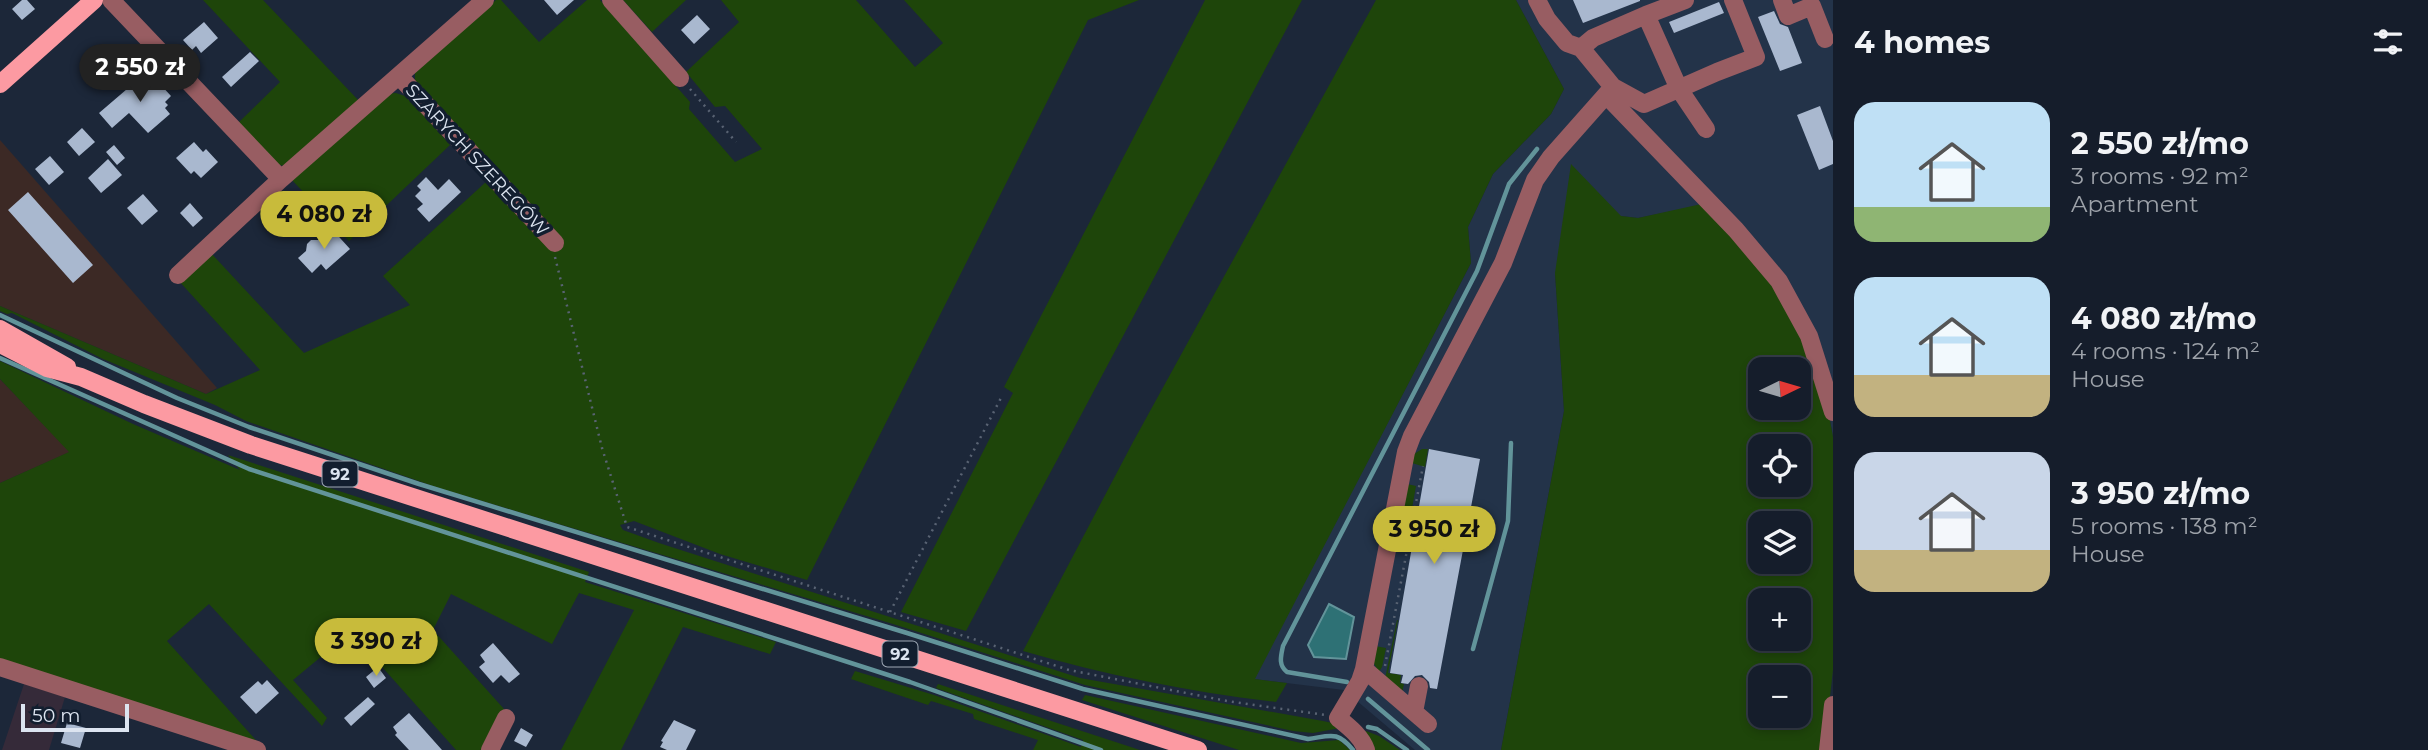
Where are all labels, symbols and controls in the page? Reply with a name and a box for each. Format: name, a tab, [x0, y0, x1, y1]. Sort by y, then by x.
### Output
icon: filters	[2369, 23, 2407, 61]
text: 4 homes	[1854, 24, 1990, 61]
pin: 2 550 zł	[68, 44, 212, 104]
text: 2 550 zł	[95, 53, 185, 81]
street label: SZARYCH SZEREGÓW	[401, 79, 553, 241]
text: 2 550 zł/mo	[2071, 125, 2249, 162]
icon: home	[1910, 130, 1994, 214]
text: 3 rooms · 92 m²	[2071, 162, 2249, 190]
text: Apartment	[2071, 190, 2199, 218]
pin: 4 080 zł	[252, 191, 396, 251]
text: 4 080 zł	[276, 200, 372, 228]
text: 4 080 zł/mo	[2071, 300, 2256, 337]
icon: home	[1910, 305, 1994, 389]
text: 4 rooms · 124 m²	[2071, 337, 2260, 365]
north arrow	[1748, 357, 1811, 420]
map controls	[1748, 357, 1811, 728]
text: House	[2071, 365, 2145, 393]
button: locate	[1748, 434, 1811, 497]
road number: 92	[322, 461, 358, 486]
text: 3 950 zł/mo	[2071, 475, 2250, 512]
icon: home	[1910, 480, 1994, 564]
pin: 3 950 zł	[1362, 506, 1506, 566]
button: layers	[1748, 511, 1811, 574]
text: 5 rooms · 138 m²	[2071, 512, 2258, 540]
text: 3 950 zł	[1389, 515, 1479, 543]
text: House	[2071, 540, 2145, 568]
button: +	[1748, 588, 1811, 651]
pin: 3 390 zł	[304, 618, 448, 678]
text: 3 390 zł	[331, 627, 421, 655]
road number: 92	[883, 642, 918, 666]
button: −	[1748, 665, 1811, 728]
scale bar	[21, 701, 130, 733]
text: 50 m	[32, 704, 80, 727]

